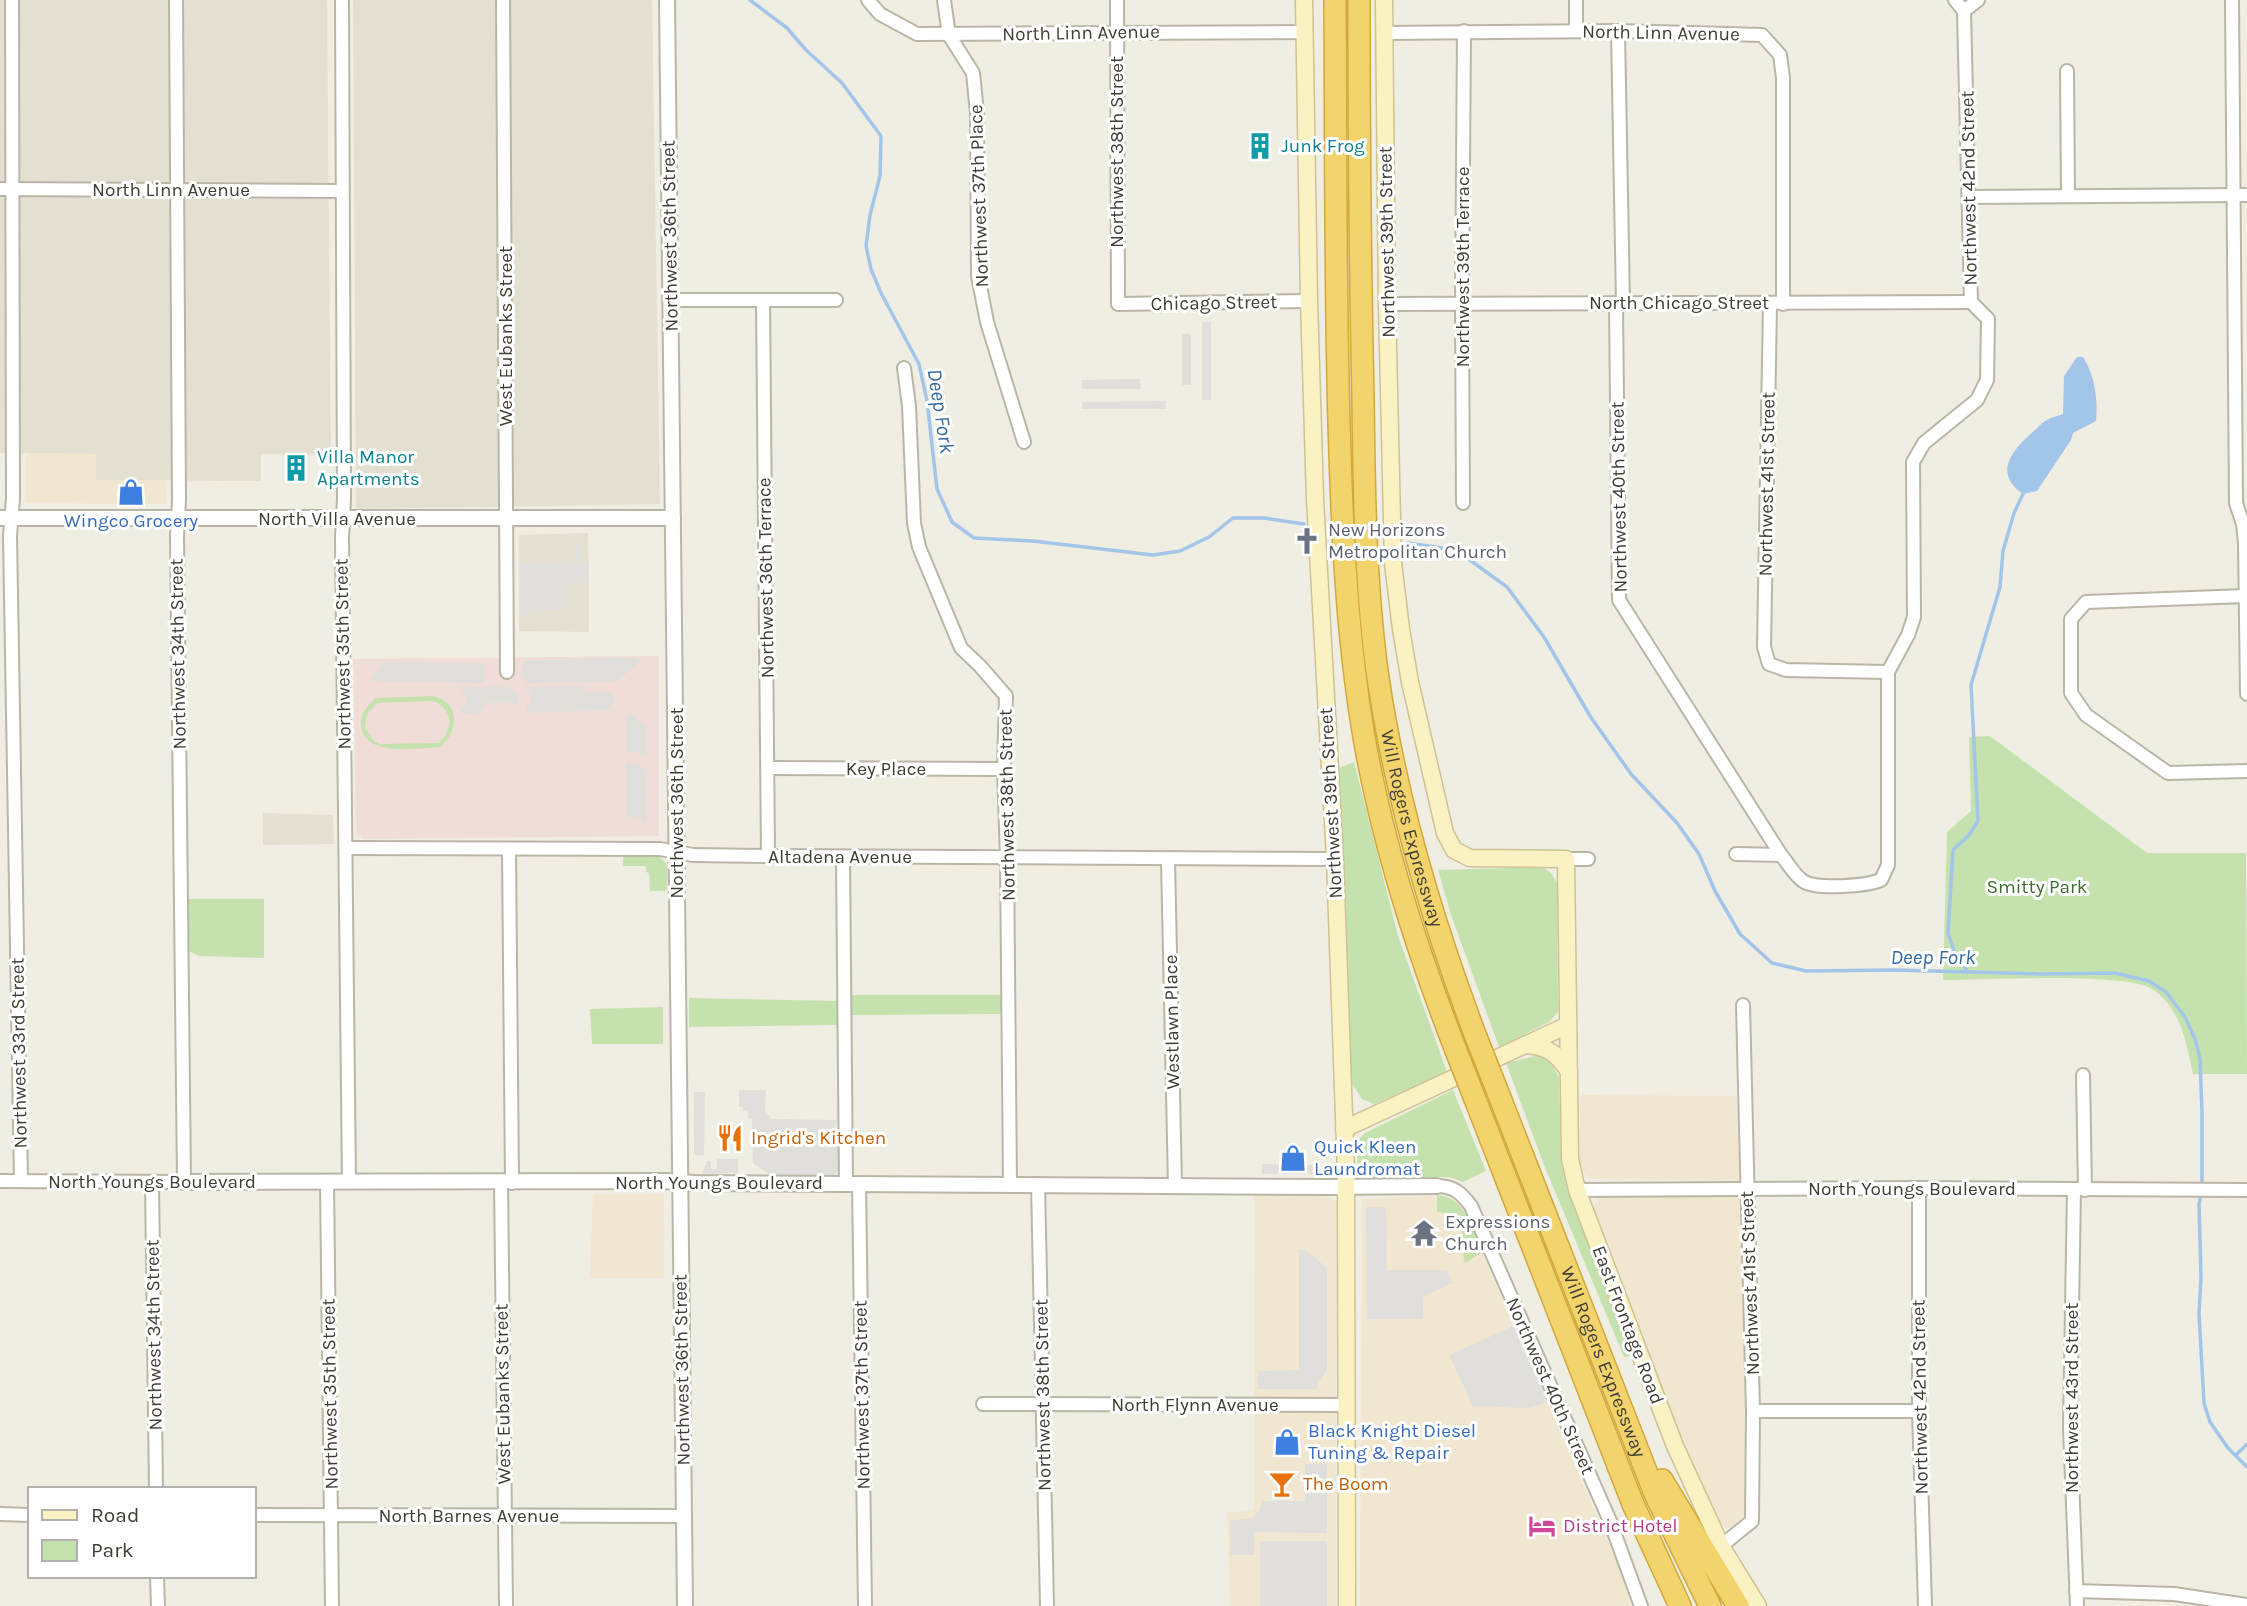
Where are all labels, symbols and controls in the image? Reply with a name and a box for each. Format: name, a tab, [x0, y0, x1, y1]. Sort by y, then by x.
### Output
street label: North Linn Avenue	[1002, 21, 1160, 45]
street label: North Linn Avenue	[1582, 21, 1740, 45]
street label: Northwest 38th Street	[1106, 56, 1128, 248]
street label: Northwest 42nd Street	[1956, 90, 1982, 286]
street label: Northwest 37th Place	[965, 104, 993, 288]
building icon: Junk Frog	[1245, 131, 1275, 161]
place label: Junk Frog	[1281, 135, 1365, 157]
street label: Northwest 36th Street	[657, 140, 683, 332]
street label: Northwest 39th Street	[1374, 146, 1400, 338]
street label: Northwest 39th Terrace	[1452, 167, 1474, 367]
street label: North Linn Avenue	[92, 179, 250, 201]
street label: West Eubanks Street	[495, 246, 517, 426]
street label: Chicago Street	[1150, 291, 1278, 315]
street label: North Chicago Street	[1589, 292, 1769, 314]
water label: Deep Fork	[922, 367, 960, 455]
street label: Northwest 41st Street	[1754, 391, 1780, 577]
street label: Northwest 40th Street	[1606, 401, 1632, 593]
place label: Villa Manor Apartments	[317, 446, 420, 490]
building icon: Villa Manor Apartments	[281, 453, 311, 483]
shop icon: Wingco Grocery	[116, 477, 146, 507]
street label: Northwest 36th Terrace	[753, 477, 779, 679]
street label: North Villa Avenue	[258, 508, 416, 530]
place label: Wingco Grocery	[64, 510, 198, 532]
place label: New Horizons Metropolitan Church	[1328, 519, 1507, 563]
church icon: New Horizons Metropolitan Church	[1292, 526, 1322, 556]
street label: Northwest 34th Street	[165, 558, 191, 750]
street label: Northwest 35th Street	[330, 558, 356, 750]
street label: Northwest 36th Street	[666, 707, 688, 899]
street label: Northwest 39th Street	[1315, 707, 1347, 899]
street label: Northwest 38th Street	[994, 709, 1020, 901]
street label: Will Rogers Expressway	[1376, 728, 1448, 930]
street label: Key Place	[846, 758, 926, 780]
street label: Altadena Avenue	[768, 846, 912, 868]
park label: Smitty Park	[1986, 876, 2088, 898]
water label: Deep Fork	[1890, 945, 1976, 969]
street label: Westlawn Place	[1160, 954, 1184, 1090]
street label: Northwest 33rd Street	[6, 957, 32, 1149]
restaurant icon: Ingrid's Kitchen	[715, 1123, 745, 1153]
place label: Ingrid's Kitchen	[751, 1127, 886, 1149]
place label: Quick Kleen Laundromat	[1314, 1136, 1420, 1180]
shop icon: Quick Kleen Laundromat	[1278, 1143, 1308, 1173]
street label: North Youngs Boulevard	[48, 1171, 256, 1193]
street label: North Youngs Boulevard	[615, 1172, 823, 1194]
street label: North Youngs Boulevard	[1808, 1178, 2016, 1200]
street label: Northwest 41st Street	[1736, 1190, 1764, 1376]
place label: Expressions Church	[1445, 1211, 1551, 1255]
temple icon: Expressions Church	[1409, 1218, 1439, 1248]
street label: Northwest 34th Street	[141, 1239, 167, 1431]
street label: East Frontage Road	[1588, 1243, 1668, 1407]
street label: Will Rogers Expressway	[1556, 1263, 1651, 1461]
street label: Northwest 36th Street	[669, 1274, 695, 1466]
street label: Northwest 40th Street	[1501, 1294, 1599, 1478]
street label: Northwest 35th Street	[317, 1298, 343, 1490]
street label: Northwest 38th Street	[1030, 1299, 1056, 1491]
street label: Northwest 42nd Street	[1907, 1299, 1933, 1495]
street label: Northwest 37th Street	[849, 1300, 875, 1490]
street label: Northwest 43rd Street	[2061, 1303, 2083, 1493]
street label: West Eubanks Street	[490, 1304, 516, 1484]
street label: North Flynn Avenue	[1111, 1394, 1279, 1416]
place label: Black Knight Diesel Tuning & Repair	[1308, 1420, 1476, 1464]
shop icon: Black Knight Diesel Tuning & Repair	[1272, 1427, 1302, 1457]
bar icon: The Boom	[1267, 1469, 1297, 1499]
place label: The Boom	[1303, 1473, 1389, 1495]
legend	[28, 1487, 256, 1578]
text: Road	[91, 1503, 139, 1527]
street label: North Barnes Avenue	[379, 1505, 559, 1527]
hotel icon: District Hotel	[1527, 1511, 1557, 1541]
place label: District Hotel	[1563, 1515, 1678, 1537]
text: Park	[91, 1538, 134, 1562]

